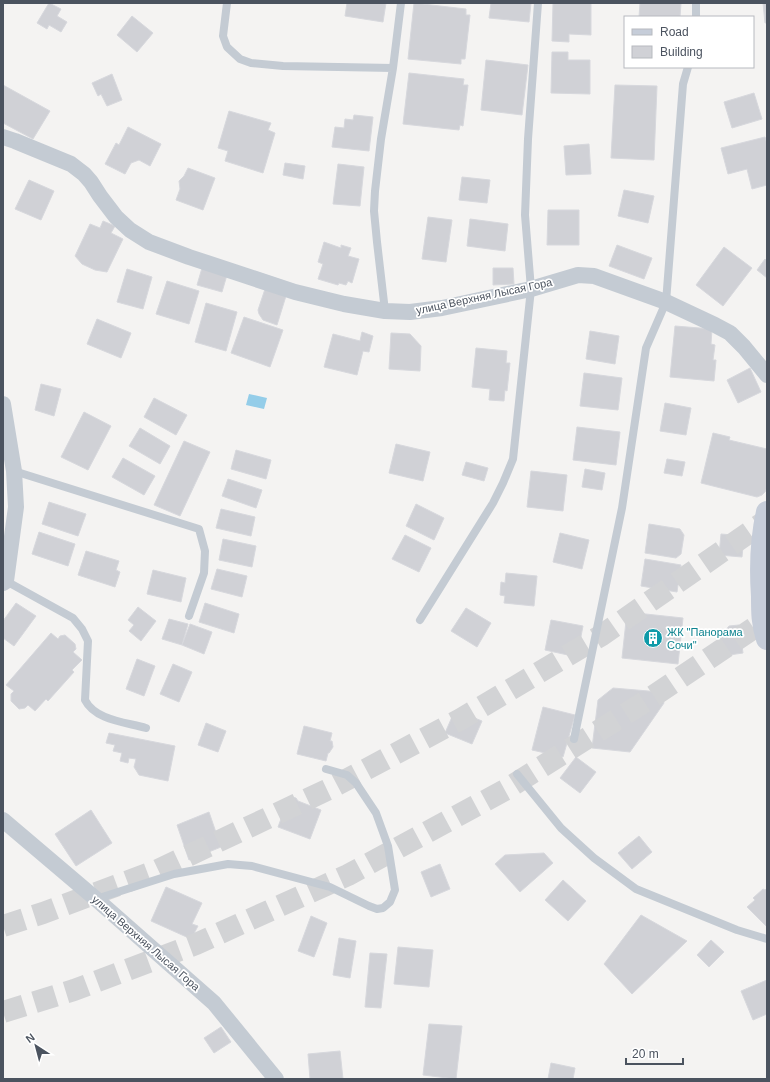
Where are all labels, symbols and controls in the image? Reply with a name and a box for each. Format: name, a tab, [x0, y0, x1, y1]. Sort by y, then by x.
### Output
legend	[624, 16, 754, 68]
text: Road	[660, 25, 689, 39]
text: Building	[660, 45, 703, 59]
street label: улица Верхняя Лысая Гора	[415, 276, 554, 316]
place label: ЖК "Панорама Сочи"	[667, 626, 744, 651]
building icon: ЖК "Панорама Сочи"	[642, 627, 664, 649]
street label: улица Верхняя Лысая Гора	[90, 893, 203, 994]
north arrow	[16, 1026, 56, 1066]
text: N	[23, 1031, 37, 1045]
scale bar	[626, 1040, 683, 1066]
text: 20 m	[632, 1047, 659, 1061]

